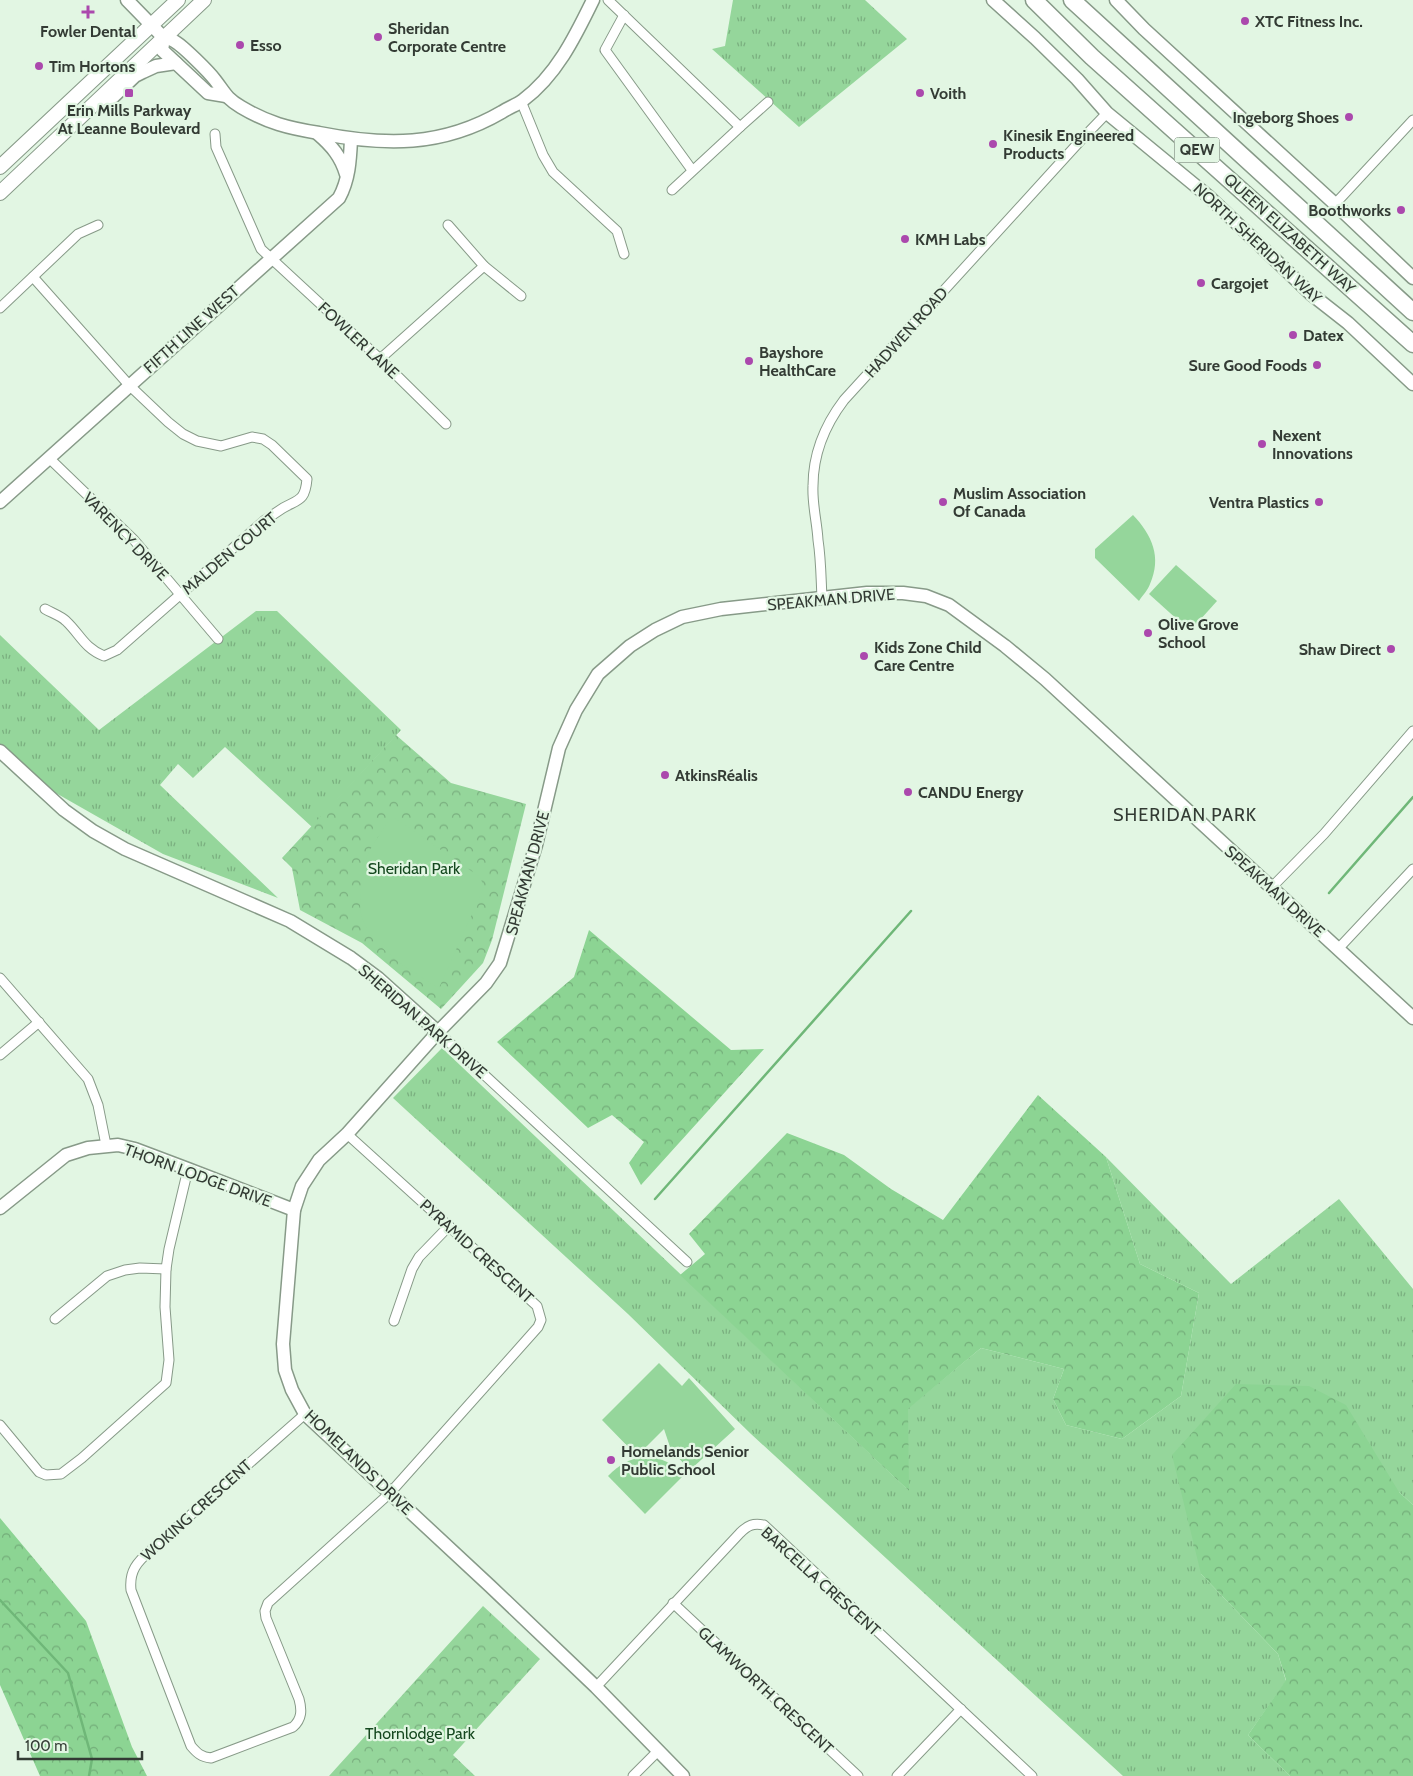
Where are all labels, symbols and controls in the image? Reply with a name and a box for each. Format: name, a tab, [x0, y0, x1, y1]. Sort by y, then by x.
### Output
marker: Fowler Dental	[81, 5, 95, 19]
place label: XTC Fitness Inc.	[1254, 12, 1363, 31]
marker: XTC Fitness Inc.	[1239, 15, 1251, 27]
place label: Sheridan Corporate Centre	[388, 19, 506, 56]
place label: Fowler Dental	[40, 22, 136, 41]
marker: Sheridan Corporate Centre	[372, 31, 384, 43]
place label: Esso	[250, 36, 282, 55]
marker: Esso	[234, 39, 246, 51]
place label: Tim Hortons	[49, 57, 135, 76]
marker: Tim Hortons	[33, 60, 45, 72]
place label: Voith	[930, 84, 966, 103]
marker: Erin Mills Parkway At Leanne Boulevard	[123, 87, 135, 99]
marker: Voith	[914, 87, 926, 99]
place label: Erin Mills Parkway At Leanne Boulevard	[58, 101, 200, 138]
place label: Ingeborg Shoes	[1232, 108, 1339, 127]
marker: Ingeborg Shoes	[1343, 111, 1355, 123]
place label: Kinesik Engineered Products	[1003, 126, 1134, 163]
marker: Kinesik Engineered Products	[987, 138, 999, 150]
road number: QEW	[1174, 138, 1220, 162]
street label: QUEEN ELIZABETH WAY	[1220, 169, 1360, 298]
street label: NORTH SHERIDAN WAY	[1190, 179, 1326, 308]
place label: Boothworks	[1308, 201, 1391, 220]
marker: Boothworks	[1395, 204, 1407, 216]
place label: KMH Labs	[915, 230, 986, 249]
marker: KMH Labs	[899, 233, 911, 245]
place label: Cargojet	[1211, 274, 1269, 293]
marker: Cargojet	[1195, 277, 1207, 289]
street label: FIFTH LINE WEST	[140, 281, 243, 377]
street label: HADWEN ROAD	[861, 283, 952, 381]
street label: FOWLER LANE	[314, 298, 403, 383]
place label: Datex	[1303, 326, 1344, 345]
marker: Datex	[1287, 329, 1299, 341]
place label: Bayshore HealthCare	[759, 343, 836, 380]
marker: Bayshore HealthCare	[743, 355, 755, 367]
place label: Sure Good Foods	[1189, 356, 1307, 375]
marker: Sure Good Foods	[1311, 359, 1323, 371]
place label: Nexent Innovations	[1272, 426, 1353, 463]
marker: Nexent Innovations	[1256, 438, 1268, 450]
place label: Muslim Association Of Canada	[953, 484, 1086, 521]
street label: VARENCY DRIVE	[79, 488, 173, 584]
place label: Ventra Plastics	[1209, 493, 1309, 512]
marker: Muslim Association Of Canada	[937, 496, 949, 508]
marker: Ventra Plastics	[1313, 496, 1325, 508]
street label: MALDEN COURT	[178, 508, 281, 598]
street label: SPEAKMAN DRIVE	[766, 584, 896, 615]
place label: Olive Grove School	[1158, 615, 1238, 652]
marker: Olive Grove School	[1142, 627, 1154, 639]
place label: Kids Zone Child Care Centre	[874, 638, 982, 675]
place label: Shaw Direct	[1299, 640, 1381, 659]
marker: Shaw Direct	[1385, 643, 1397, 655]
marker: Kids Zone Child Care Centre	[858, 650, 870, 662]
place label: AtkinsRéalis	[675, 766, 758, 785]
marker: AtkinsRéalis	[659, 769, 671, 781]
place label: CANDU Energy	[918, 783, 1024, 802]
marker: CANDU Energy	[902, 786, 914, 798]
district label: SHERIDAN PARK	[1113, 804, 1257, 826]
street label: SPEAKMAN DRIVE	[502, 809, 553, 937]
street label: SPEAKMAN DRIVE	[1221, 841, 1329, 941]
park label: Sheridan Park	[368, 859, 461, 878]
street label: SHERIDAN PARK DRIVE	[355, 960, 491, 1082]
street label: THORN LODGE DRIVE	[122, 1140, 274, 1211]
street label: PYRAMID CRESCENT	[416, 1195, 538, 1308]
street label: HOMELANDS DRIVE	[301, 1406, 417, 1519]
place label: Homelands Senior Public School	[621, 1442, 750, 1479]
marker: Homelands Senior Public School	[605, 1454, 617, 1466]
street label: WOKING CRESCENT	[137, 1455, 256, 1565]
street label: BARCELLA CRESCENT	[757, 1523, 884, 1640]
street label: GLAMWORTH CRESCENT	[694, 1623, 837, 1758]
park label: Thornlodge Park	[365, 1724, 476, 1743]
scale bar	[18, 1728, 141, 1760]
text: 100 m	[25, 1737, 67, 1755]

